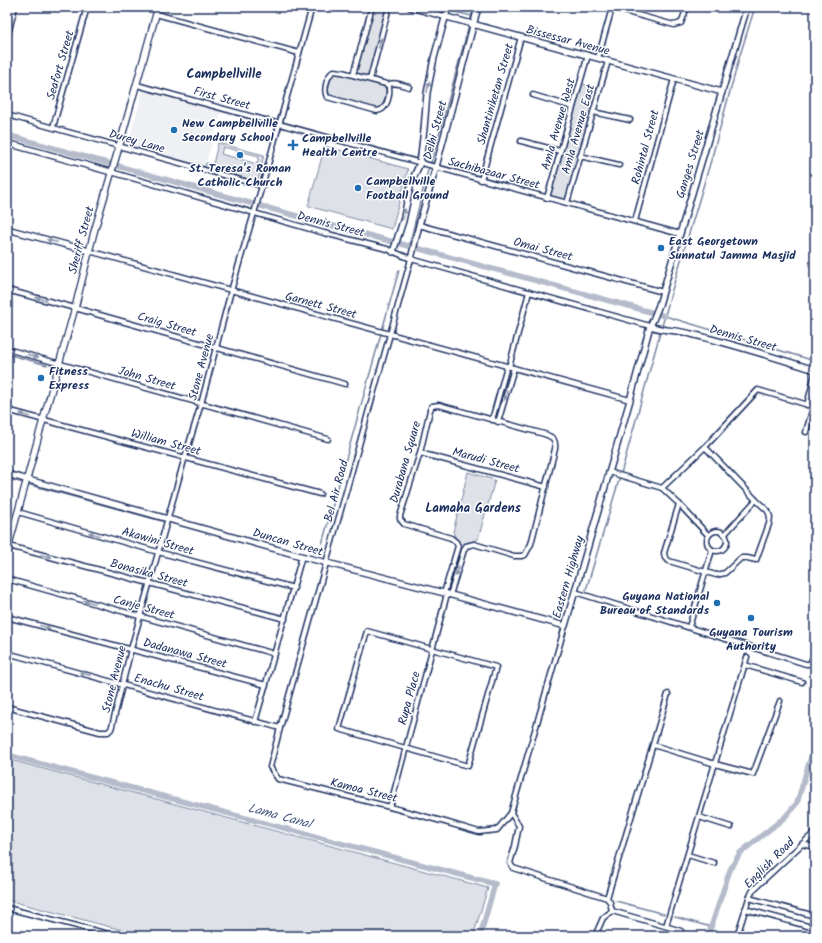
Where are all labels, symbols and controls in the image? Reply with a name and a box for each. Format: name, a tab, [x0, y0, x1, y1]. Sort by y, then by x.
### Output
street label: Bissessar Avenue	[524, 20, 612, 61]
street label: Seafort Street	[42, 28, 80, 102]
one-way arrow	[377, 37, 383, 49]
street label: Shantiniketan Street	[472, 41, 519, 147]
district label: Campbellville	[186, 64, 262, 85]
street label: Amla Avenue West	[536, 76, 581, 172]
one-way arrow	[425, 81, 431, 94]
street label: First Street	[191, 82, 253, 115]
street label: Amla Avenue East	[557, 82, 600, 176]
street label: Delhi Street	[418, 98, 453, 162]
street label: Rohintal Street	[626, 107, 665, 187]
place label: New Campbellville Secondary School	[182, 114, 278, 147]
street label: Durey Lane	[107, 124, 168, 159]
marker: New Campbellville Secondary School	[169, 125, 179, 135]
street label: Ganges Street	[671, 127, 710, 201]
place label: Campbellville Health Centre	[302, 129, 377, 162]
marker: Campbellville Health Centre	[287, 139, 299, 151]
marker: St. Teresa's Roman Catholic Church	[235, 150, 245, 160]
street label: Sachibazaar Street	[446, 152, 542, 195]
place label: St. Teresa's Roman Catholic Church	[189, 159, 291, 192]
place label: Campbellville Football Ground	[366, 172, 449, 205]
marker: Campbellville Football Ground	[353, 183, 363, 193]
street label: Sheriff Street	[63, 204, 100, 276]
street label: Dennis Street	[295, 206, 367, 243]
one-way arrow	[402, 208, 408, 221]
street label: Omai Street	[511, 232, 575, 267]
place label: East Georgetown Sunnatul Jamma Masjid	[669, 232, 796, 265]
one-way arrow	[45, 238, 57, 244]
marker: East Georgetown Sunnatul Jamma Masjid	[656, 243, 666, 253]
street label: Garnett Street	[283, 287, 359, 324]
one-way arrow	[35, 295, 47, 301]
street label: Craig Street	[135, 307, 199, 342]
street label: Dennis Street	[707, 320, 779, 357]
street label: Stone Avenue	[183, 331, 220, 403]
one-way arrow	[27, 353, 39, 359]
street label: John Street	[116, 361, 178, 396]
place label: Fitness Express	[49, 362, 90, 395]
marker: Fitness Express	[36, 373, 46, 383]
one-way arrow	[503, 389, 509, 401]
one-way arrow	[19, 412, 31, 418]
street label: Durabana Square	[385, 418, 426, 505]
street label: William Street	[129, 424, 203, 461]
street label: Marudi Street	[450, 442, 522, 479]
street label: Bel Air Road	[319, 457, 354, 524]
district label: Lamaha Gardens	[425, 498, 521, 519]
street label: Akawini Street	[120, 522, 196, 561]
street label: Duncan Street	[250, 523, 326, 562]
one-way arrow	[88, 531, 100, 537]
street label: Eastern Highway	[548, 533, 589, 621]
one-way arrow	[41, 553, 53, 559]
street label: Bonasika Street	[108, 554, 190, 593]
one-way arrow	[454, 565, 460, 577]
place label: Guyana National Bureau of Standards	[600, 587, 710, 620]
street label: Canje Street	[111, 590, 177, 625]
marker: Guyana National Bureau of Standards	[712, 598, 722, 608]
one-way arrow	[83, 599, 95, 605]
marker: Guyana Tourism Authority	[746, 613, 756, 623]
place label: Guyana Tourism Authority	[709, 623, 793, 656]
one-way arrow	[38, 624, 51, 630]
street label: Dadanawa Street	[141, 633, 229, 674]
street label: Stone Avenue	[97, 643, 132, 715]
street label: Enachu Street	[132, 668, 206, 707]
street label: Rupa Place	[393, 669, 426, 727]
one-way arrow	[79, 671, 91, 677]
street label: Kamoa Street	[328, 773, 400, 808]
water label: Lama Canal	[246, 798, 316, 836]
street label: English Road	[740, 833, 800, 893]

